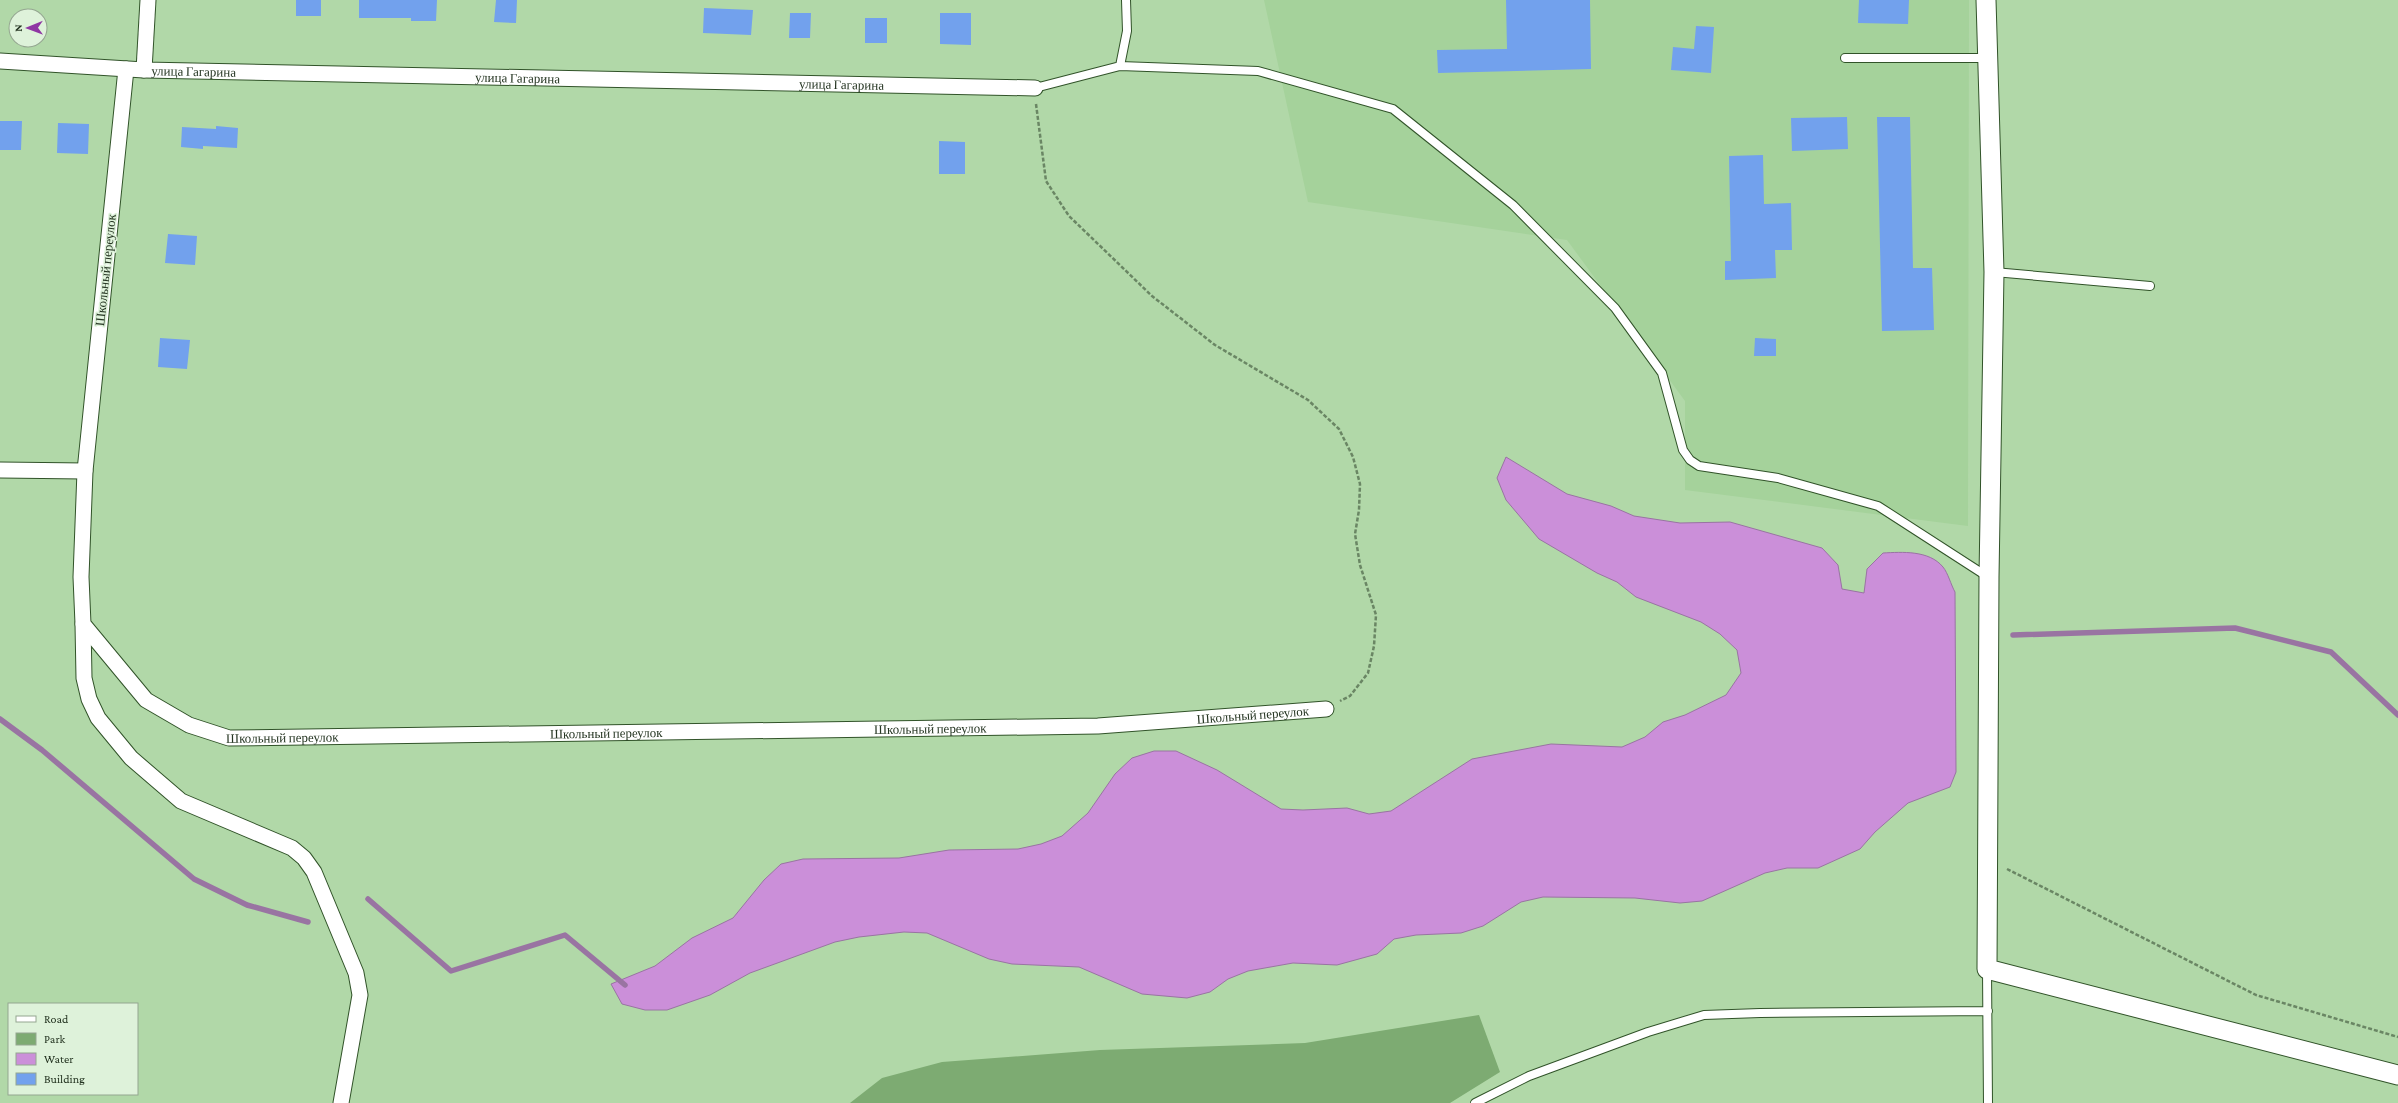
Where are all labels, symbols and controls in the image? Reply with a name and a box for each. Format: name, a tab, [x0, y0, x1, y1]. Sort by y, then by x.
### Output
north arrow	[8, 8, 48, 48]
text: N	[12, 24, 24, 32]
street label: улица Гагарина	[151, 63, 237, 80]
street label: улица Гагарина	[475, 70, 560, 86]
street label: улица Гагарина	[799, 76, 884, 93]
street label: Школьный переулок	[92, 213, 119, 327]
street label: Школьный переулок	[1196, 703, 1310, 727]
street label: Школьный переулок	[874, 721, 987, 737]
street label: Школьный переулок	[550, 725, 663, 742]
street label: Школьный переулок	[226, 729, 339, 746]
legend	[8, 1003, 138, 1095]
text: Road	[44, 1012, 69, 1026]
text: Park	[44, 1032, 66, 1046]
text: Water	[44, 1052, 74, 1066]
text: Building	[44, 1072, 85, 1086]

